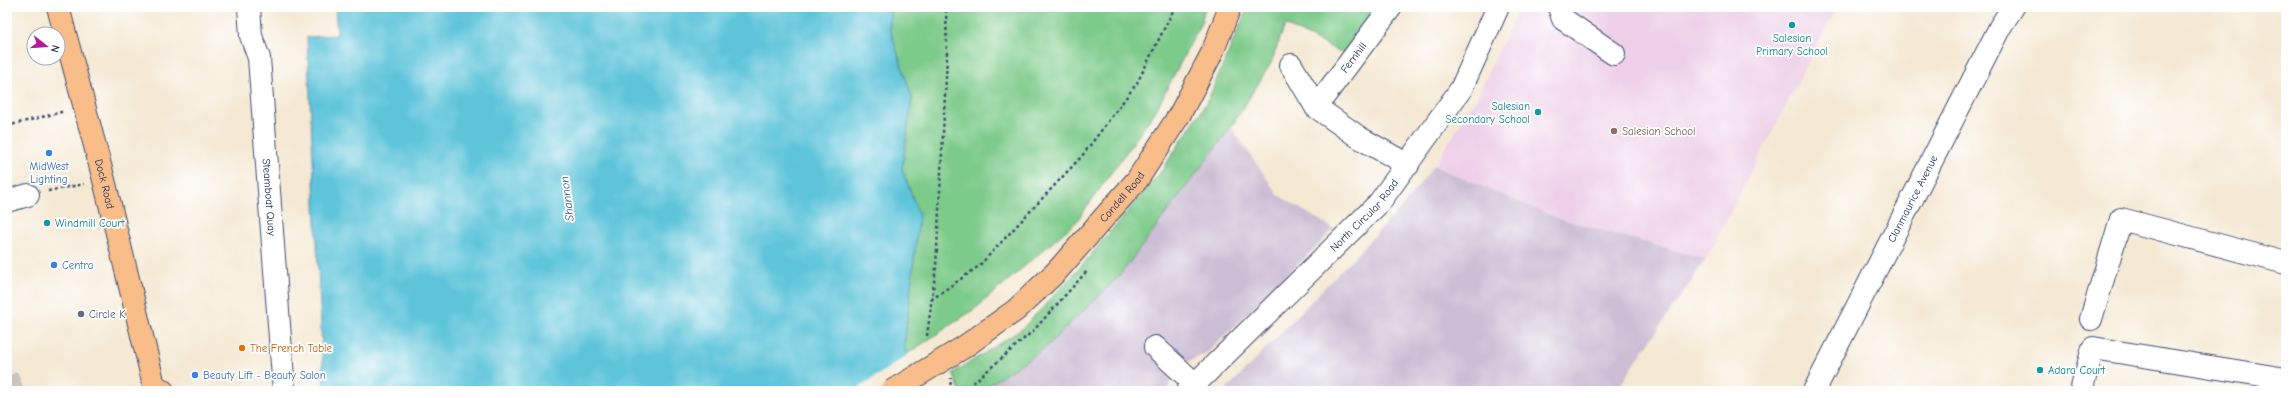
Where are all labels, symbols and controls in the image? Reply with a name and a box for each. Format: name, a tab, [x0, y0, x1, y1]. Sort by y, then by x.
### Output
marker: Salesian Primary School	[1787, 20, 1797, 30]
north arrow	[26, 26, 66, 66]
place label: Salesian Primary School	[1756, 32, 1828, 58]
street label: Fernhill	[1338, 40, 1369, 76]
text: N	[48, 43, 62, 54]
place label: Salesian Secondary School	[1445, 100, 1530, 126]
marker: Salesian Secondary School	[1533, 107, 1543, 117]
place label: Salesian School	[1622, 125, 1696, 138]
marker: Salesian School	[1609, 126, 1619, 136]
marker: MidWest Lighting	[44, 148, 54, 158]
street label: Clanmaurice Avenue	[1885, 153, 1941, 245]
street label: Dock Road	[92, 158, 117, 210]
street label: Steamboat Quay	[260, 158, 278, 236]
place label: MidWest Lighting	[29, 160, 70, 186]
street label: Condell Road	[1097, 169, 1148, 225]
water label: Shannon	[557, 175, 577, 222]
street label: North Circular Road	[1328, 176, 1401, 254]
place label: Windmill Court	[55, 217, 126, 230]
marker: Windmill Court	[42, 218, 52, 228]
place label: Centra	[62, 259, 93, 272]
marker: Centra	[49, 260, 59, 270]
place label: Circle K	[89, 308, 125, 321]
marker: Circle K	[76, 309, 86, 319]
place label: The French Table	[250, 342, 332, 355]
marker: The French Table	[237, 343, 247, 353]
place label: Adara Court	[2048, 364, 2106, 377]
marker: Adara Court	[2035, 365, 2045, 375]
place label: Beauty Lift - Beauty Salon	[203, 369, 326, 382]
marker: Beauty Lift - Beauty Salon	[190, 370, 200, 380]

